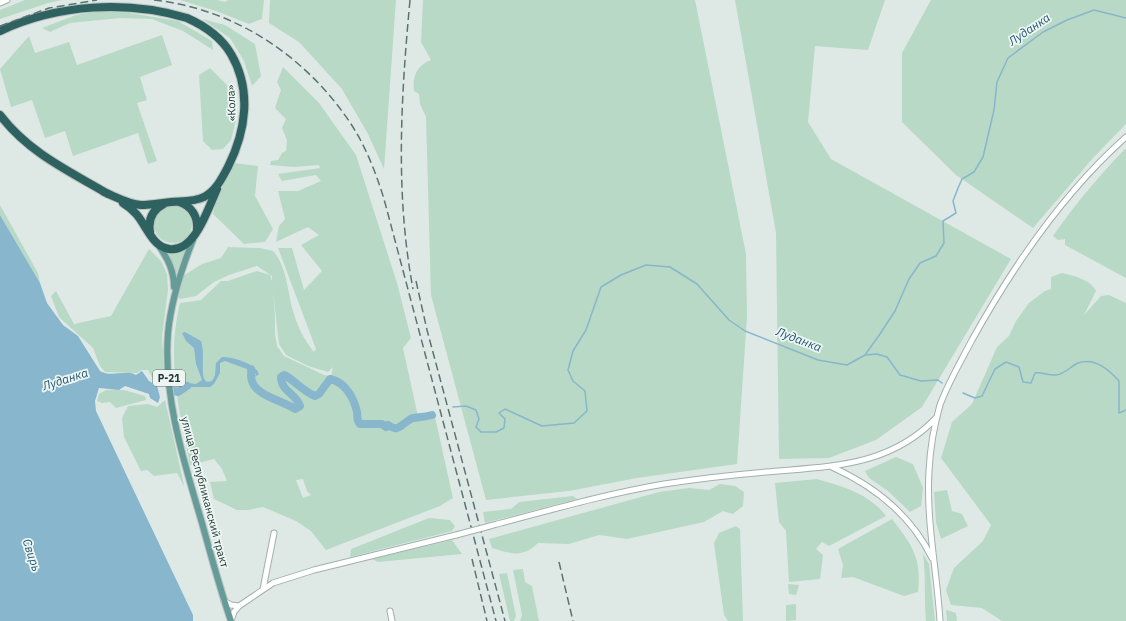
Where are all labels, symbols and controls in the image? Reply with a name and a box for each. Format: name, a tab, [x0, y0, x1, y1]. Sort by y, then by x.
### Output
water label: Луданка	[1004, 10, 1053, 49]
street label: «Кола»	[223, 84, 239, 121]
water label: Луданка	[773, 323, 824, 354]
water label: Луданка	[39, 365, 90, 394]
road number: Р-21	[153, 370, 185, 386]
street label: улица Республиканский тракт	[178, 415, 232, 569]
water label: Свирь	[20, 537, 44, 573]

